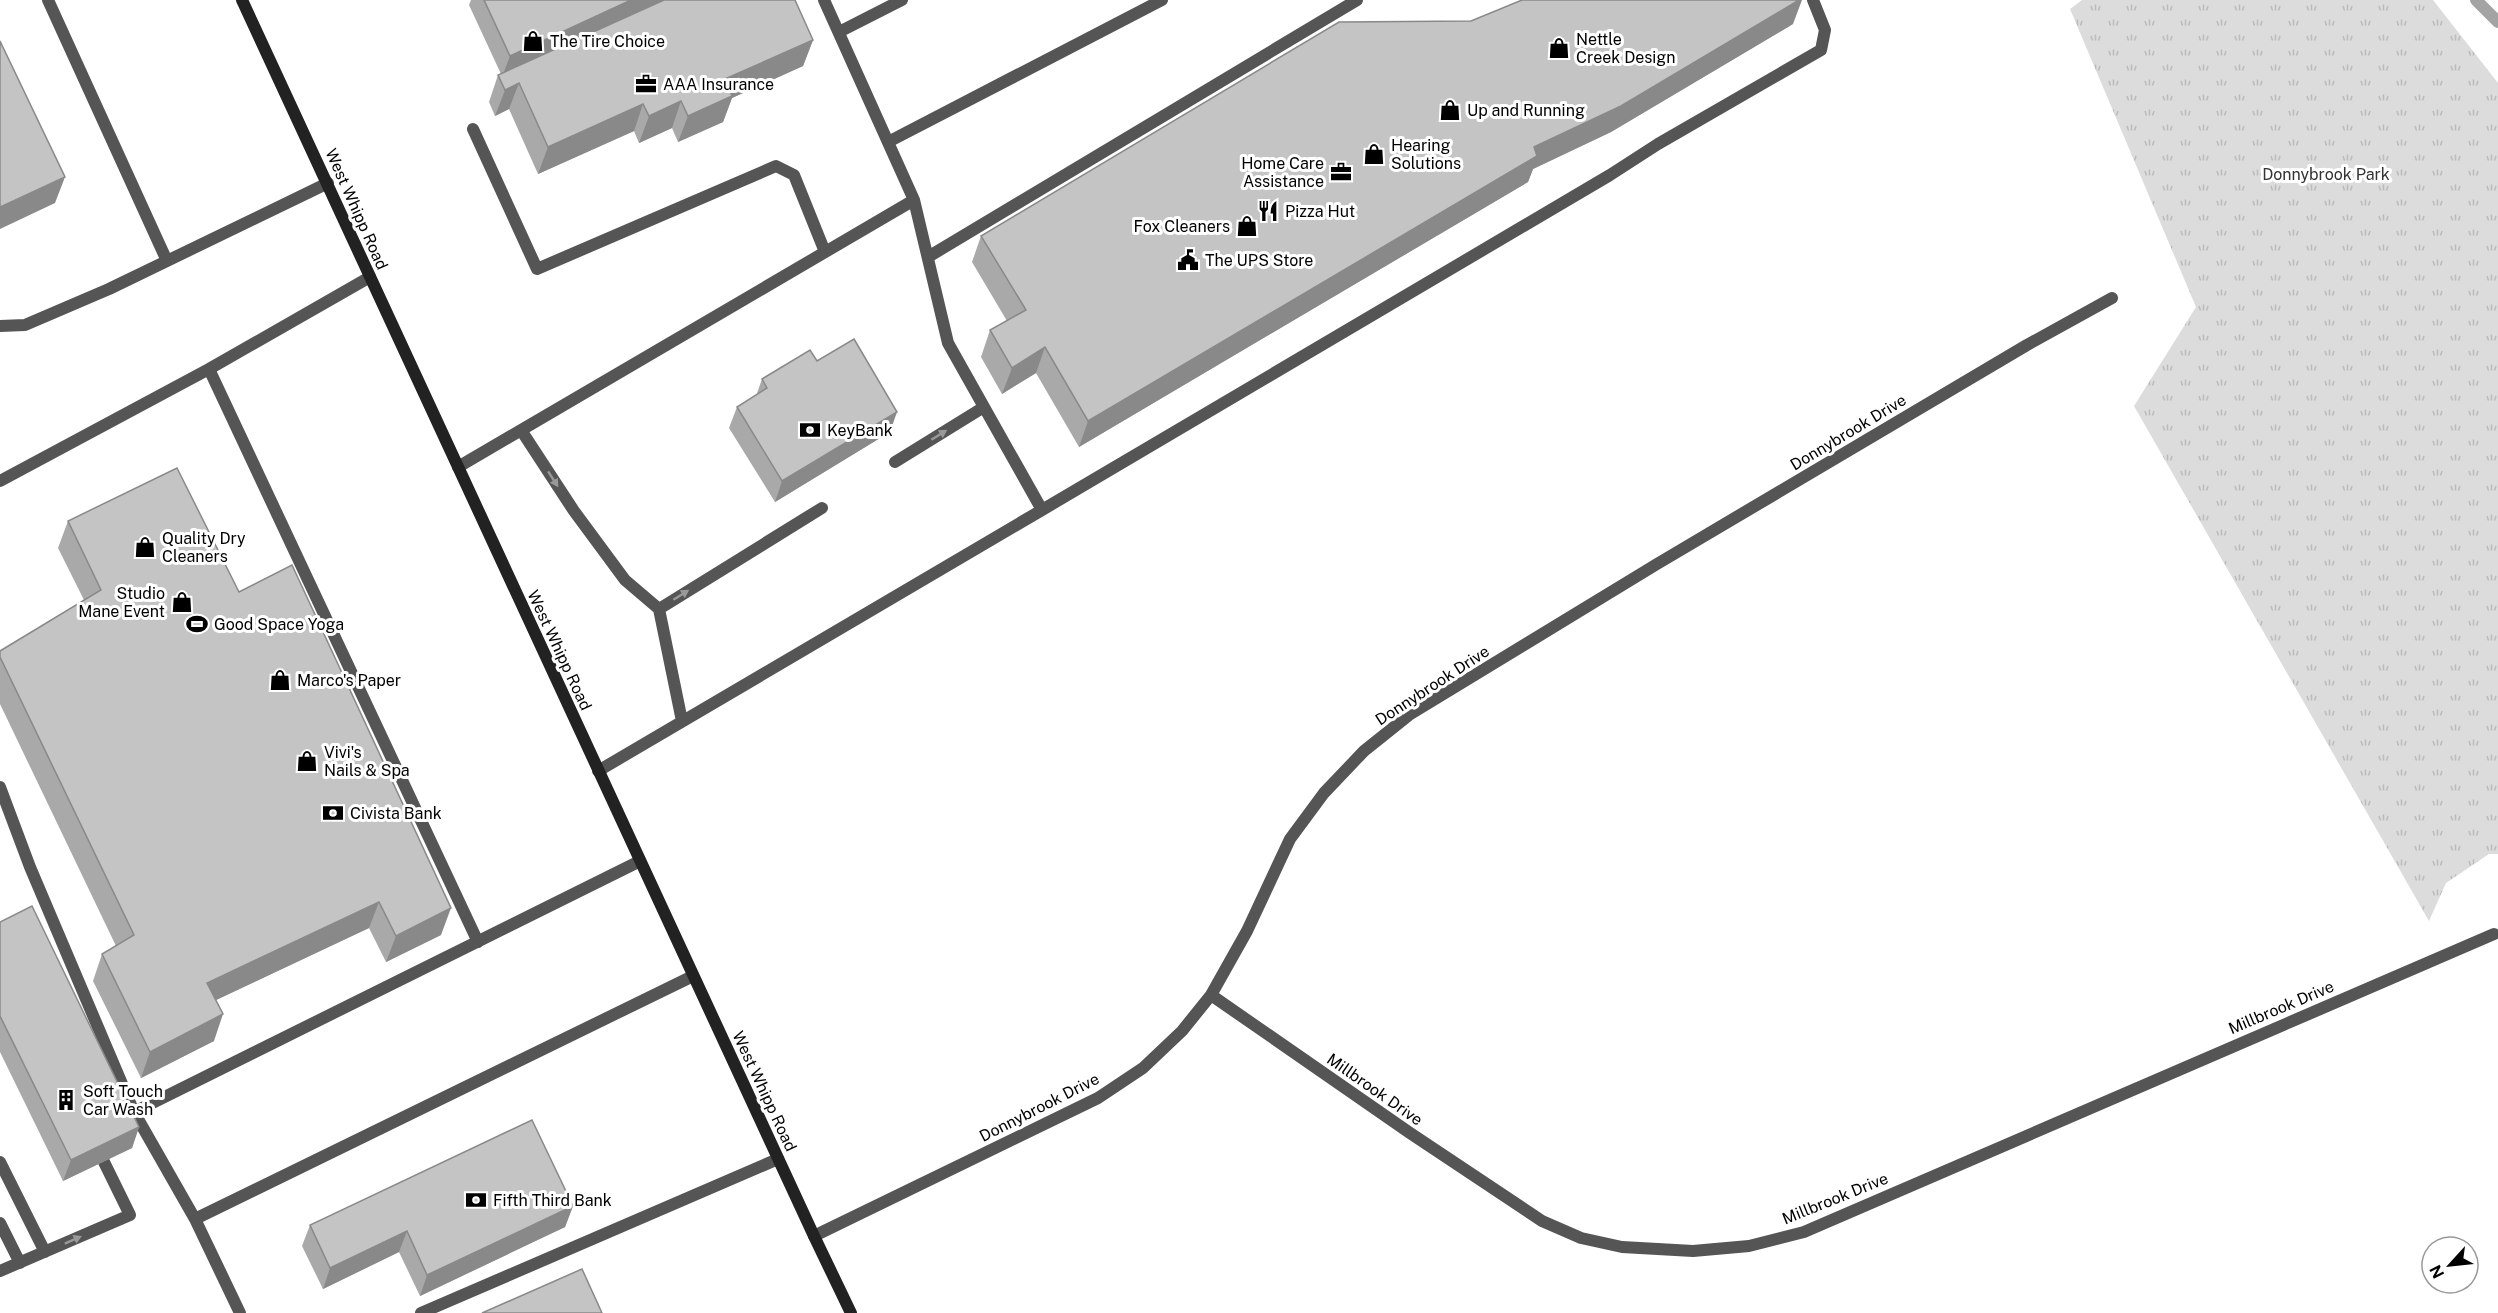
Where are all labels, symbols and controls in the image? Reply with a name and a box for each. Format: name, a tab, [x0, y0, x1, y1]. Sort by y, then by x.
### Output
shop icon: The Tire Choice	[521, 29, 545, 53]
place label: Nettle Creek Design	[1576, 30, 1675, 67]
place label: The Tire Choice	[550, 32, 665, 51]
shop icon: Nettle Creek Design	[1547, 36, 1571, 60]
office icon: AAA Insurance	[634, 72, 658, 96]
place label: AAA Insurance	[663, 75, 774, 94]
shop icon: Up and Running	[1438, 98, 1462, 122]
place label: Up and Running	[1467, 101, 1585, 120]
place label: Hearing Solutions	[1391, 136, 1461, 173]
shop icon: Hearing Solutions	[1362, 142, 1386, 166]
street label: West Whipp Road	[321, 146, 392, 273]
place label: Home Care Assistance	[1241, 154, 1324, 191]
office icon: Home Care Assistance	[1329, 160, 1353, 184]
park label: Donnybrook Park	[2262, 165, 2390, 184]
restaurant icon: Pizza Hut	[1256, 199, 1280, 223]
place label: Pizza Hut	[1285, 202, 1355, 221]
shop icon: Fox Cleaners	[1235, 214, 1259, 238]
place label: Fox Cleaners	[1133, 217, 1230, 236]
public building icon: The UPS Store	[1176, 248, 1200, 272]
place label: The UPS Store	[1205, 251, 1313, 270]
street label: Donnybrook Drive	[1787, 390, 1910, 475]
bank icon: KeyBank	[798, 418, 822, 442]
place label: KeyBank	[827, 421, 893, 440]
one-way arrow	[931, 429, 947, 440]
one-way arrow	[547, 470, 559, 486]
place label: Quality Dry Cleaners	[162, 529, 246, 566]
shop icon: Quality Dry Cleaners	[133, 535, 157, 559]
place label: Studio Mane Event	[78, 584, 165, 621]
street label: West Whipp Road	[523, 587, 596, 713]
shop icon: Studio Mane Event	[170, 590, 194, 614]
one-way arrow	[673, 590, 689, 601]
sports icon: Good Space Yoga	[185, 612, 209, 636]
place label: Good Space Yoga	[214, 615, 344, 634]
street label: Donnybrook Drive	[1372, 642, 1493, 729]
shop icon: Marco's Paper	[268, 668, 292, 692]
place label: Marco's Paper	[297, 671, 401, 690]
place label: Vivi's Nails & Spa	[324, 743, 410, 780]
shop icon: Vivi's Nails & Spa	[295, 749, 319, 773]
bank icon: Civista Bank	[321, 801, 345, 825]
place label: Civista Bank	[350, 804, 442, 823]
street label: Millbrook Drive	[2226, 977, 2337, 1038]
street label: West Whipp Road	[728, 1028, 801, 1154]
street label: Millbrook Drive	[1323, 1049, 1426, 1129]
street label: Donnybrook Drive	[976, 1069, 1102, 1146]
place label: Soft Touch Car Wash	[83, 1082, 163, 1119]
building icon: Soft Touch Car Wash	[54, 1088, 78, 1112]
street label: Millbrook Drive	[1779, 1169, 1891, 1228]
bank icon: Fifth Third Bank	[464, 1188, 488, 1212]
place label: Fifth Third Bank	[493, 1191, 612, 1210]
one-way arrow	[65, 1235, 82, 1244]
north arrow	[2420, 1235, 2480, 1295]
text: N	[2426, 1262, 2448, 1281]

